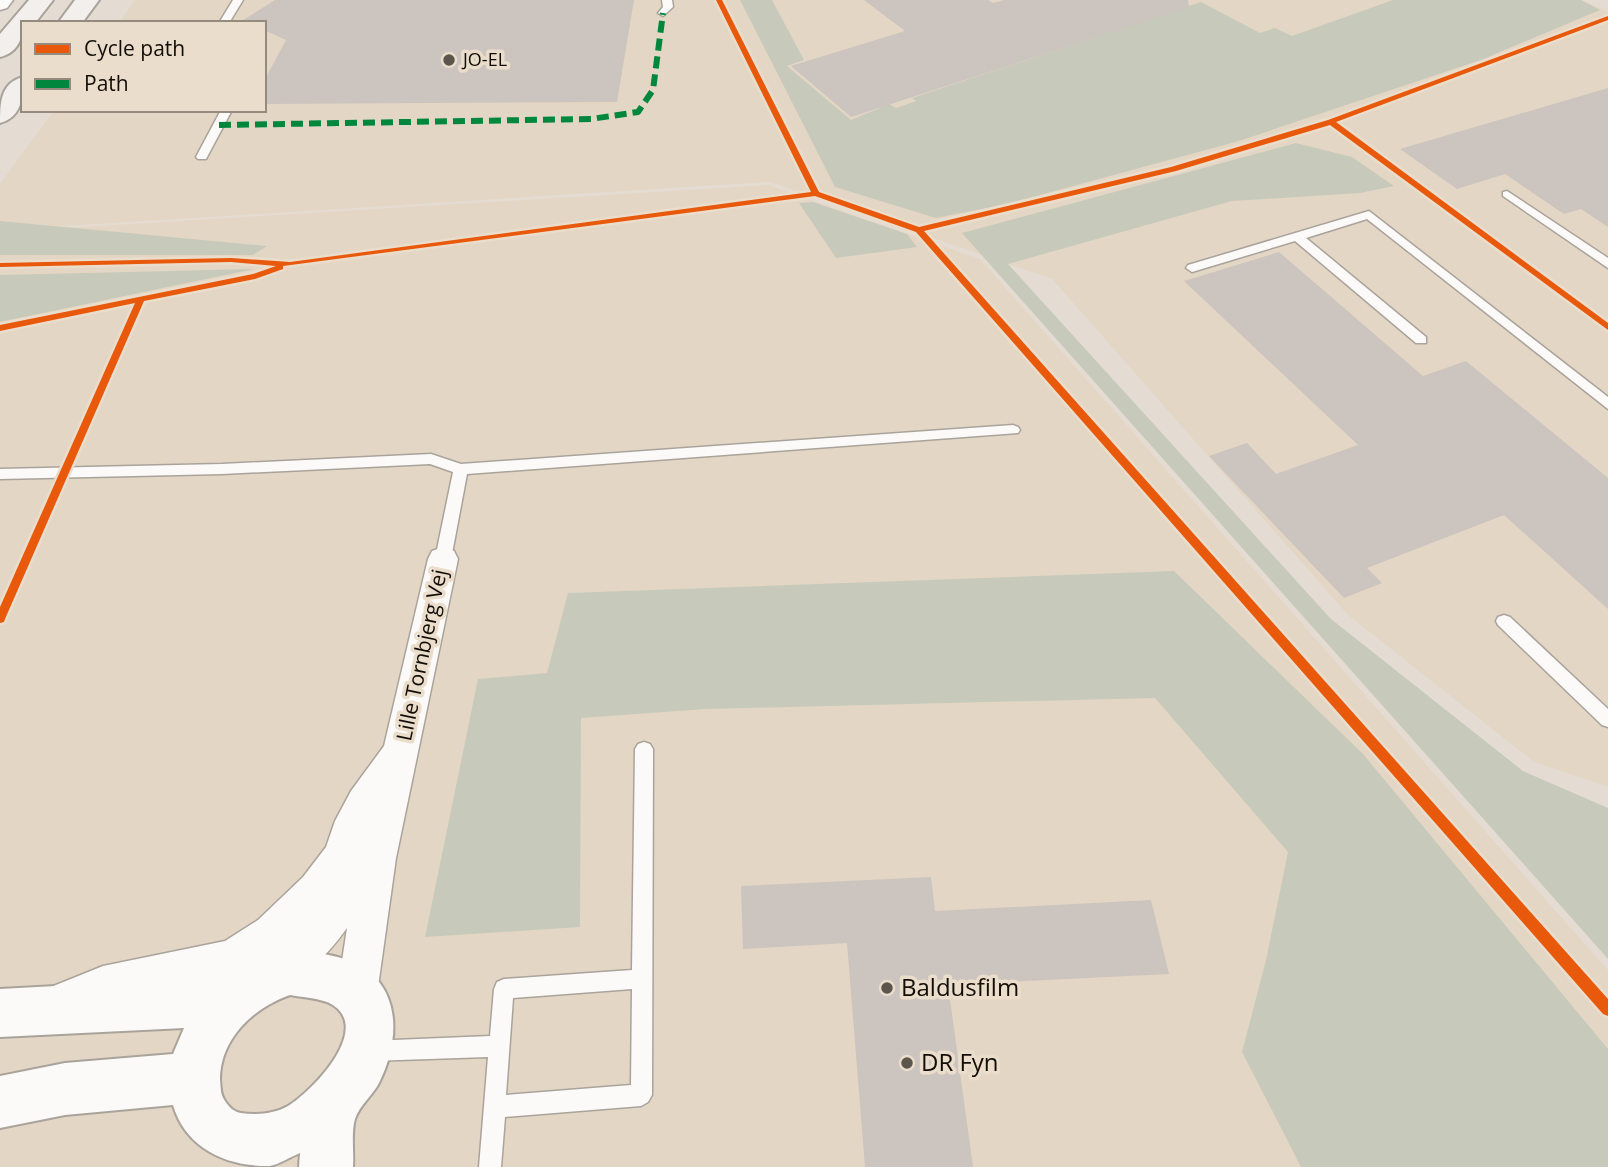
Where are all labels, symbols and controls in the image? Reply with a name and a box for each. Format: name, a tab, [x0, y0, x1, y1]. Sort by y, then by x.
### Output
legend	[21, 21, 266, 112]
text: Cycle path	[84, 34, 185, 62]
place label: JO-EL	[461, 47, 507, 71]
marker: JO-EL	[441, 52, 457, 68]
text: Path	[84, 69, 129, 97]
street label: Lille Tornbjerg Vej	[389, 566, 453, 743]
place label: Baldusfilm	[901, 970, 1019, 1003]
marker: Baldusfilm	[879, 980, 895, 996]
place label: DR Fyn	[921, 1045, 999, 1078]
marker: DR Fyn	[899, 1055, 915, 1071]

